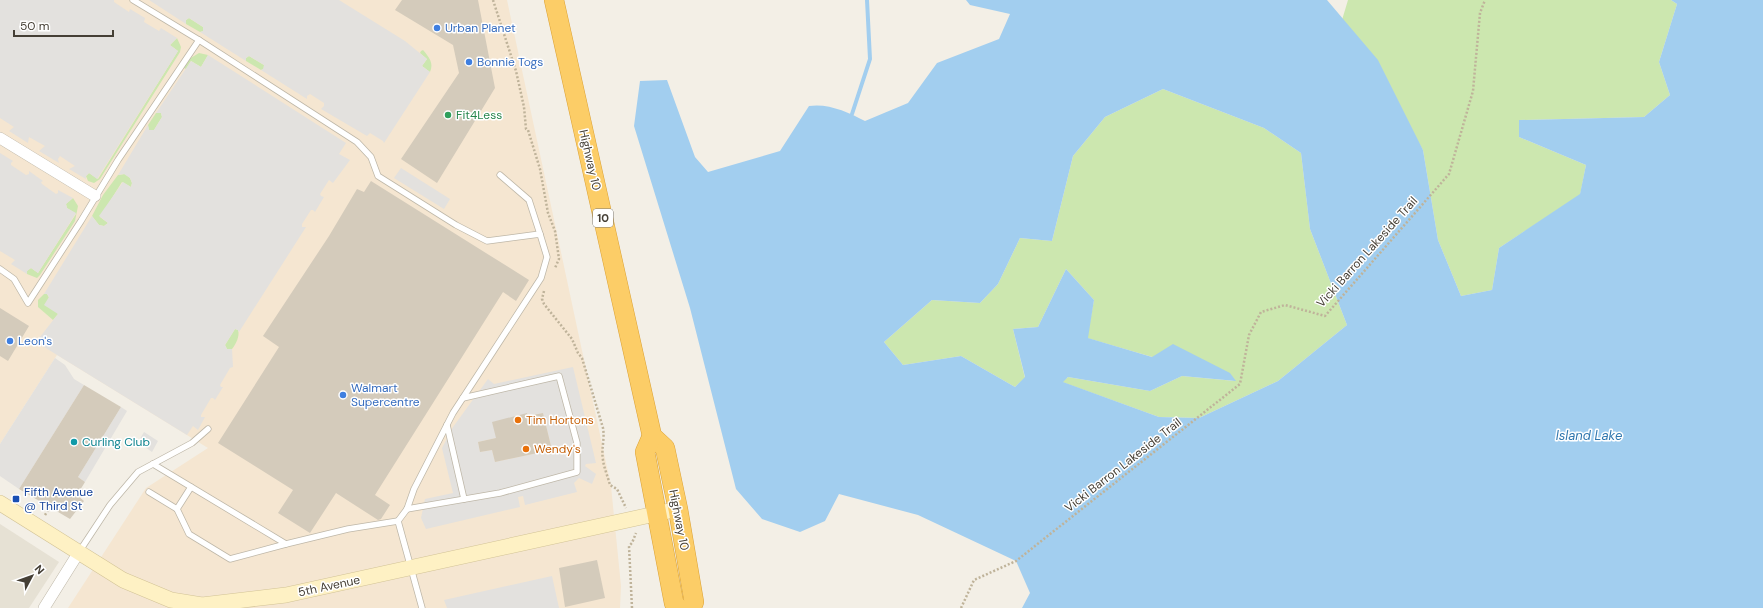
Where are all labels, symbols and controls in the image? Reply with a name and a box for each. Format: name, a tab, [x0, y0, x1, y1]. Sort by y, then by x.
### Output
scale bar	[14, 12, 113, 38]
text: 50 m	[20, 18, 49, 34]
place label: Urban Planet	[445, 20, 516, 36]
marker: Urban Planet	[432, 23, 442, 33]
place label: Bonnie Togs	[477, 54, 543, 70]
marker: Bonnie Togs	[464, 57, 474, 67]
place label: Fit4Less	[456, 107, 502, 123]
marker: Fit4Less	[443, 110, 453, 120]
street label: Highway 10	[575, 128, 605, 192]
street label: Vicki Barron Lakeside Trail	[1313, 193, 1421, 311]
road number: 10	[593, 209, 613, 227]
place label: Leon's	[18, 333, 52, 349]
marker: Leon's	[5, 336, 15, 346]
place label: Walmart Supercentre	[351, 380, 420, 410]
marker: Walmart Supercentre	[338, 390, 348, 400]
place label: Tim Hortons	[526, 412, 594, 428]
street label: Vicki Barron Lakeside Trail	[1061, 414, 1185, 516]
marker: Tim Hortons	[513, 415, 523, 425]
water label: Island Lake	[1556, 427, 1622, 444]
place label: Curling Club	[82, 434, 150, 450]
marker: Curling Club	[69, 437, 79, 447]
place label: Wendy's	[534, 441, 581, 457]
marker: Wendy's	[521, 444, 531, 454]
place label: Fifth Avenue @ Third St	[24, 484, 93, 514]
street label: Highway 10	[665, 488, 693, 552]
marker: Fifth Avenue @ Third St	[11, 494, 21, 504]
north arrow	[12, 556, 52, 596]
text: N	[32, 562, 47, 577]
street label: 5th Avenue	[297, 572, 362, 600]

